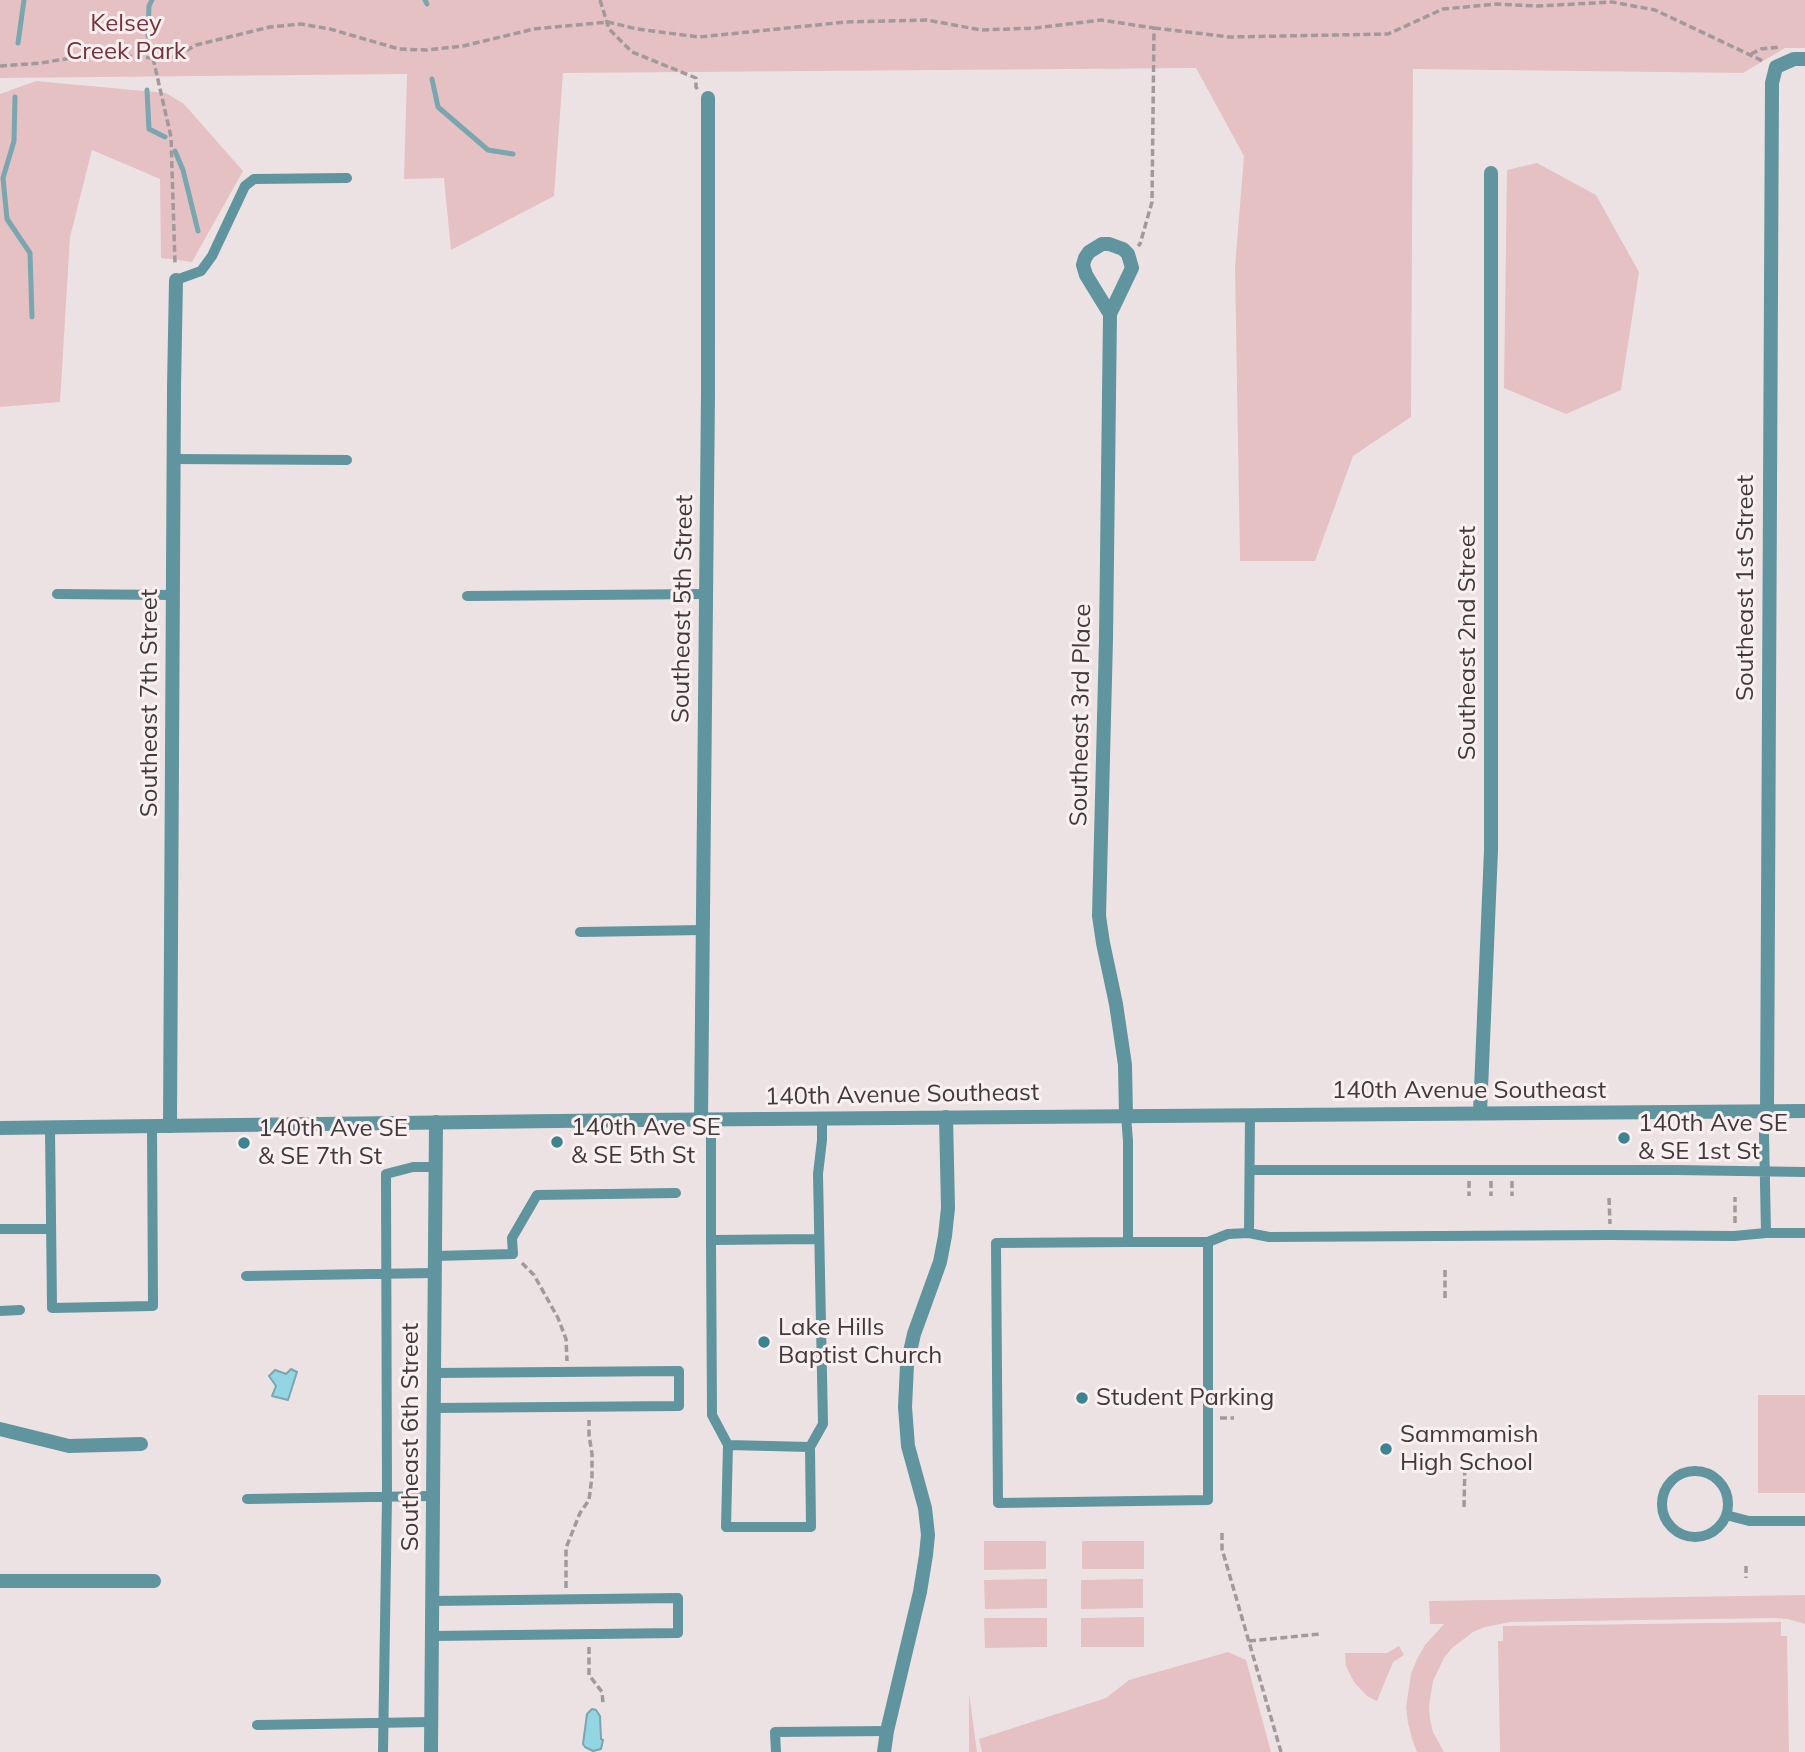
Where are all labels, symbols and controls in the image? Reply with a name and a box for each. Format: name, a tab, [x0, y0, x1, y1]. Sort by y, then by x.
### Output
park label: Kelsey Creek Park	[66, 10, 186, 66]
street label: Southeast 1st Street	[1732, 475, 1760, 701]
street label: Southeast 5th Street	[667, 495, 699, 723]
street label: Southeast 2nd Street	[1454, 526, 1482, 760]
street label: Southeast 7th Street	[136, 589, 164, 817]
street label: Southeast 3rd Place	[1065, 603, 1097, 827]
street label: 140th Avenue Southeast	[1332, 1077, 1606, 1105]
street label: 140th Avenue Southeast	[765, 1078, 1039, 1112]
place label: 140th Ave SE & SE 1st St	[1638, 1110, 1788, 1166]
place label: 140th Ave SE & SE 5th St	[571, 1114, 721, 1170]
place label: 140th Ave SE & SE 7th St	[258, 1115, 408, 1171]
marker: 140th Ave SE & SE 1st St	[1616, 1130, 1632, 1146]
marker: 140th Ave SE & SE 5th St	[549, 1134, 565, 1150]
marker: 140th Ave SE & SE 7th St	[236, 1135, 252, 1151]
place label: Lake Hills Baptist Church	[778, 1314, 942, 1370]
street label: Southeast 6th Street	[397, 1323, 425, 1551]
marker: Lake Hills Baptist Church	[756, 1334, 772, 1350]
place label: Student Parking	[1096, 1384, 1274, 1412]
marker: Student Parking	[1074, 1390, 1090, 1406]
place label: Sammamish High School	[1400, 1421, 1539, 1477]
marker: Sammamish High School	[1378, 1441, 1394, 1457]

